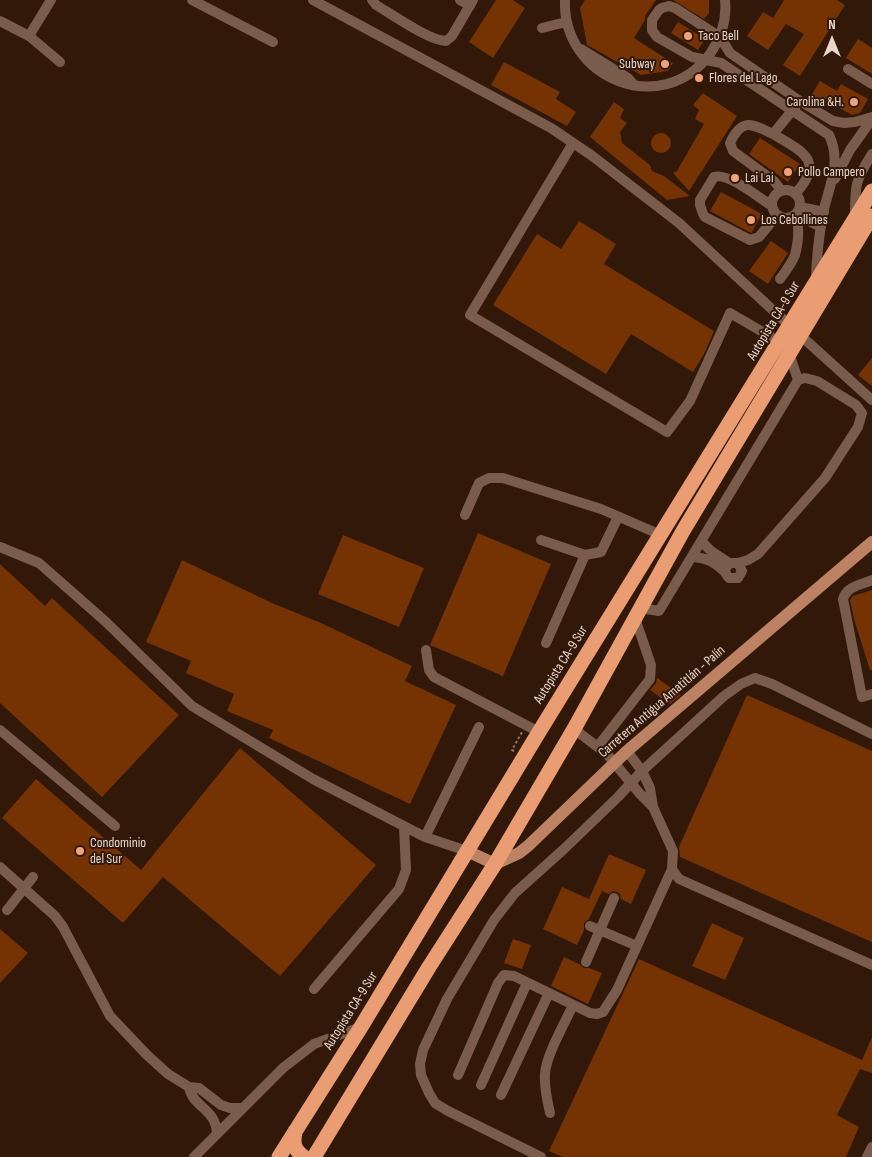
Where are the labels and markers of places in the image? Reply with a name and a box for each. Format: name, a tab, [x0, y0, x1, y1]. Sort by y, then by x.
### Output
place label: Taco Bell	[698, 28, 739, 44]
marker: Taco Bell	[682, 30, 694, 42]
place label: Subway	[619, 56, 655, 72]
marker: Subway	[659, 58, 671, 70]
place label: Flores del Lago	[709, 70, 778, 86]
marker: Flores del Lago	[693, 72, 705, 84]
place label: Carolina &H.	[787, 94, 844, 110]
marker: Carolina &H.	[848, 96, 860, 108]
place label: Pollo Campero	[798, 164, 865, 180]
marker: Pollo Campero	[782, 166, 794, 178]
place label: Lai Lai	[745, 170, 774, 186]
marker: Lai Lai	[729, 172, 741, 184]
place label: Los Cebollines	[761, 212, 828, 228]
marker: Los Cebollines	[745, 214, 757, 226]
place label: Condominio del Sur	[90, 835, 146, 868]
marker: Condominio del Sur	[74, 845, 86, 857]

